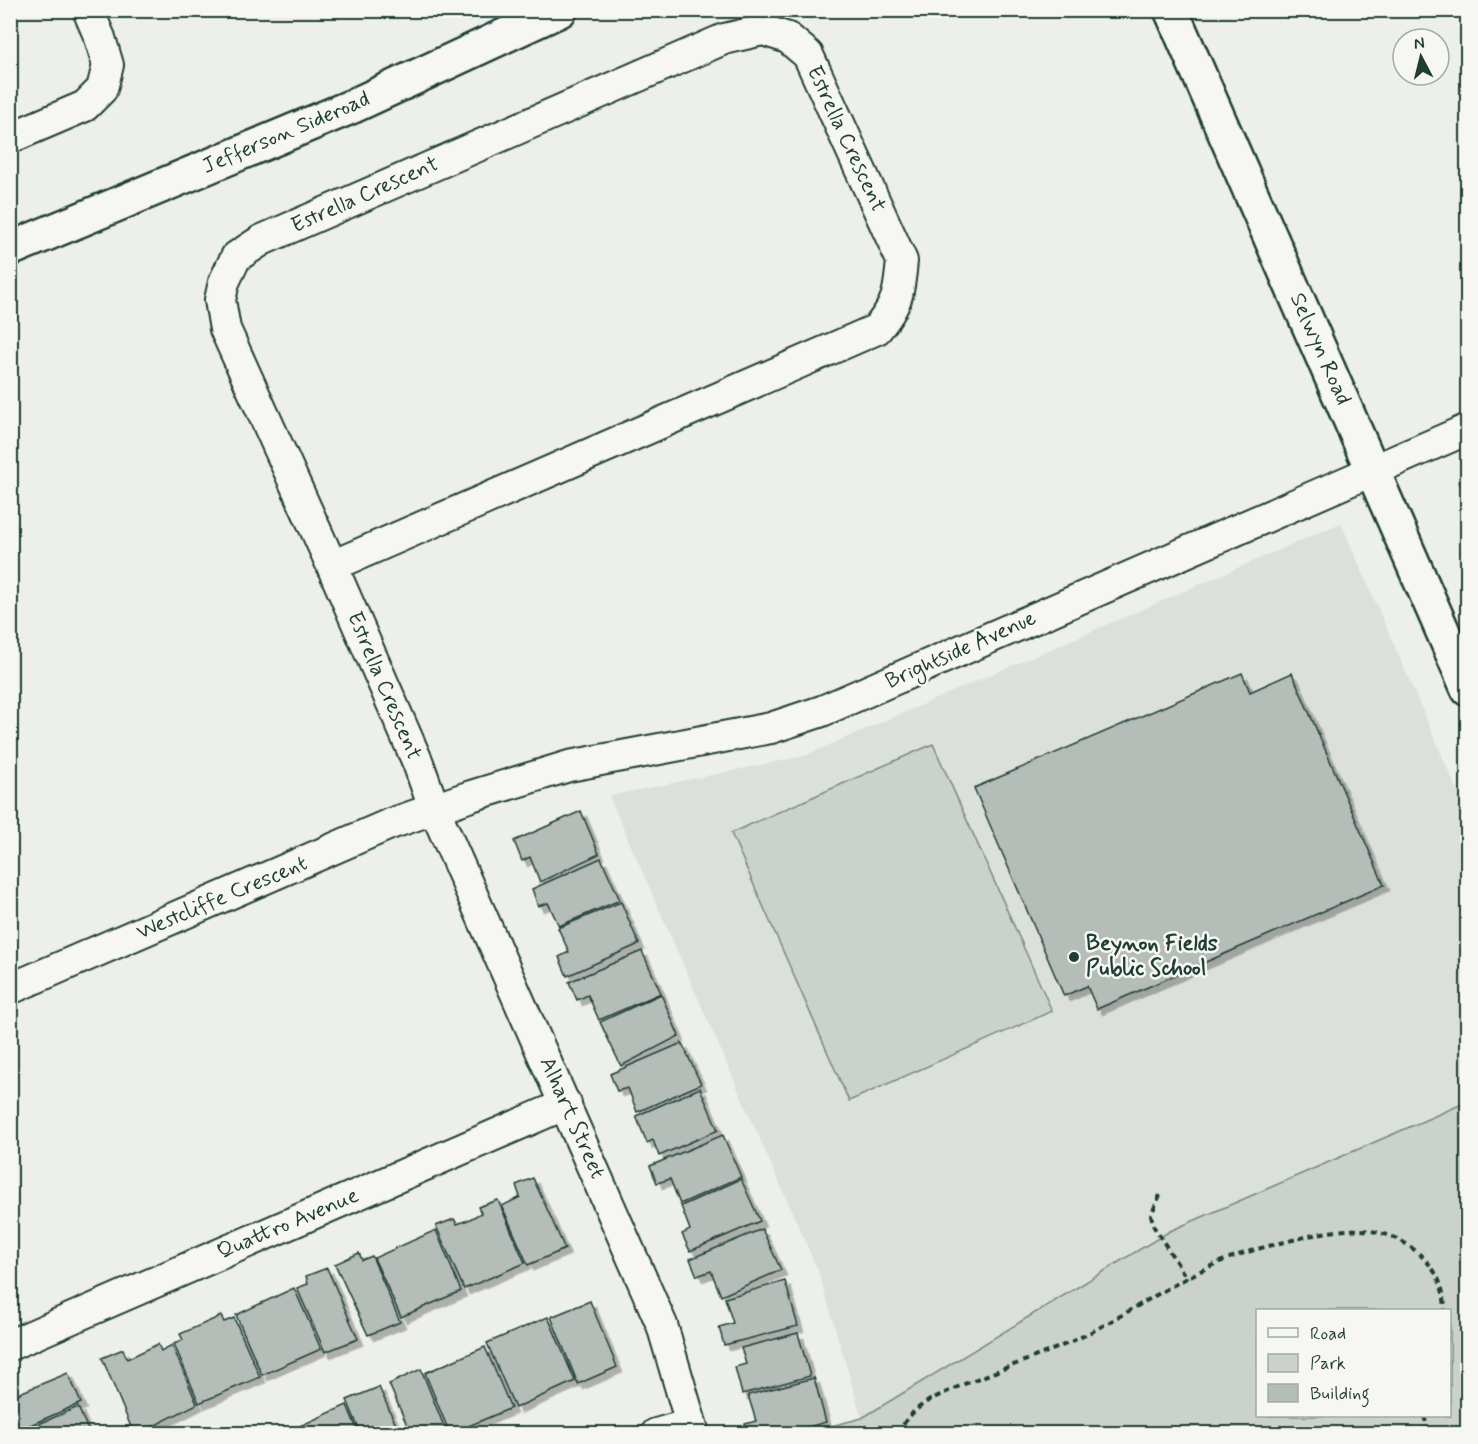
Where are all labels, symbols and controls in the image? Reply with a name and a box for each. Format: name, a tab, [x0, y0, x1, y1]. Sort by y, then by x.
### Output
north arrow	[1391, 27, 1451, 87]
text: N	[1413, 33, 1426, 55]
street label: Estrella Crescent	[800, 61, 892, 217]
street label: Jefferson Sideroad	[198, 85, 374, 181]
street label: Estrella Crescent	[287, 150, 443, 240]
street label: Selwyn Road	[1283, 289, 1357, 409]
street label: Brightside Avenue	[881, 604, 1042, 699]
street label: Estrella Crescent	[340, 607, 428, 765]
street label: Westcliffe Crescent	[132, 849, 312, 947]
place label: Beynon Fields Public School	[1086, 930, 1218, 983]
marker: Beynon Fields Public School	[1067, 950, 1081, 964]
street label: Alhart Street	[533, 1053, 611, 1183]
street label: Quattro Avenue	[213, 1182, 363, 1266]
legend	[1256, 1309, 1451, 1417]
text: Road	[1310, 1322, 1346, 1346]
text: Park	[1310, 1352, 1346, 1376]
text: Building	[1310, 1382, 1370, 1408]

